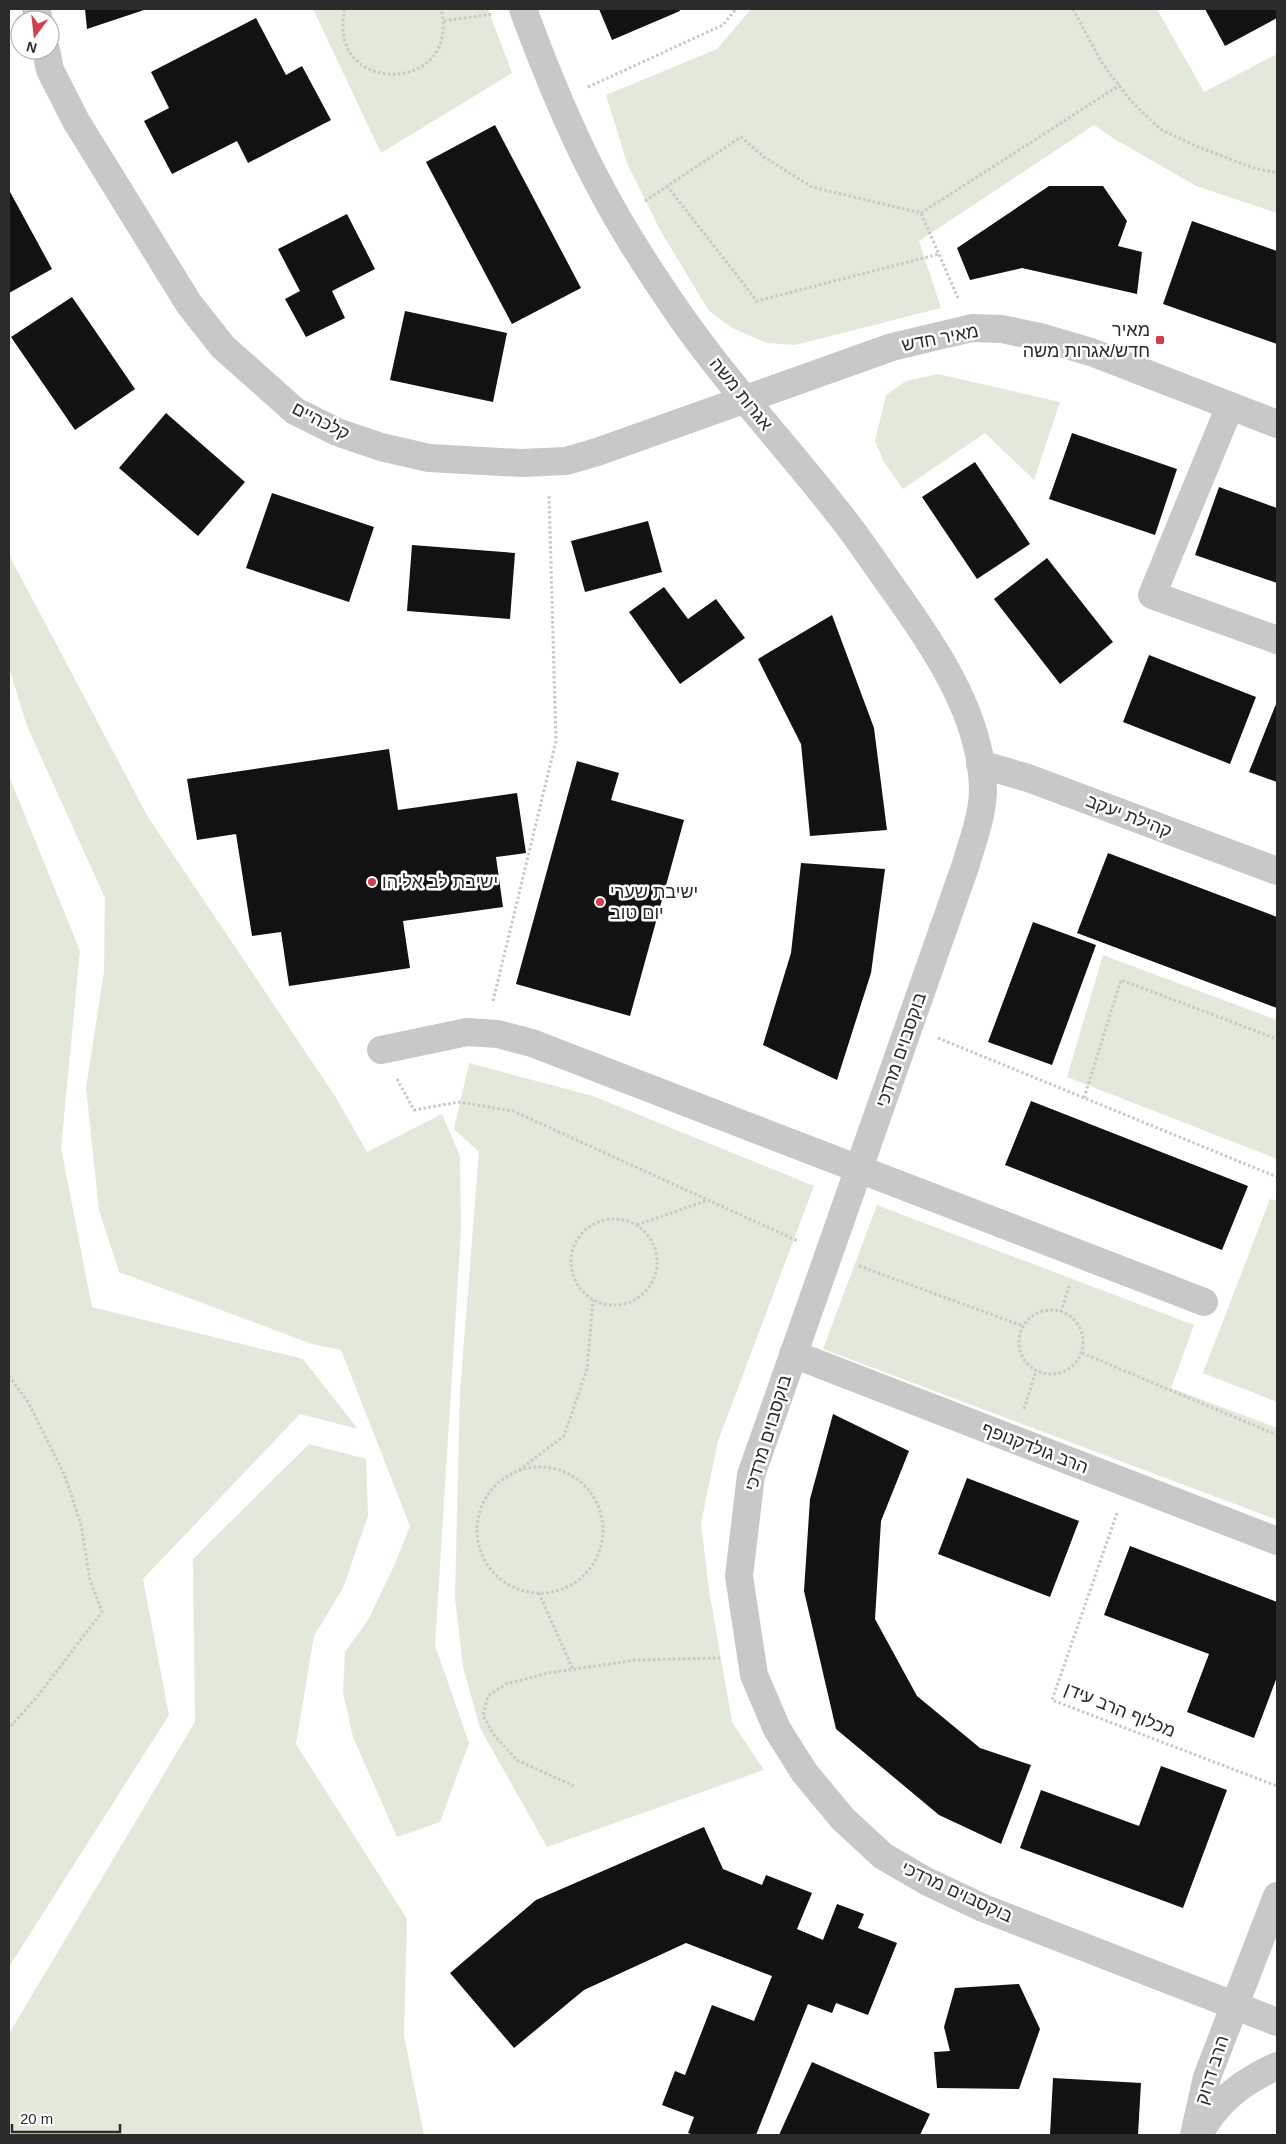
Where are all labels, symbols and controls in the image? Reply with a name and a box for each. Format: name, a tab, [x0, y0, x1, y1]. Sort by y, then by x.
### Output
north arrow	[10, 10, 60, 60]
text: N	[25, 39, 39, 57]
place label: מאיר חדש/אגרות משה	[1023, 320, 1150, 361]
street label: מאיר חדש	[900, 321, 980, 355]
marker: מאיר חדש/אגרות משה	[1154, 334, 1166, 346]
street label: אגרות משה	[706, 354, 777, 435]
street label: קלכהיים	[289, 398, 353, 444]
street label: קהילת יעקב	[1083, 791, 1175, 841]
place label: ישיבת לב אליהו	[382, 872, 498, 892]
marker: ישיבת לב אליהו	[366, 876, 378, 888]
place label: ישיבת שערי יום טוב	[610, 882, 698, 923]
marker: ישיבת שערי יום טוב	[594, 896, 606, 908]
street label: בוקסבוים מרדכי	[872, 990, 930, 1110]
street label: בוקסבוים מרדכי	[741, 1372, 795, 1493]
street label: הרב גולדקנופף	[979, 1418, 1091, 1478]
street label: מכלוף הרב עידן	[1062, 1679, 1178, 1741]
street label: בוקסבוים מרדכי	[898, 1858, 1016, 1927]
street label: הרב דרוק	[1191, 2033, 1233, 2107]
scale bar	[12, 2102, 120, 2134]
text: 20 m	[20, 2110, 53, 2127]

